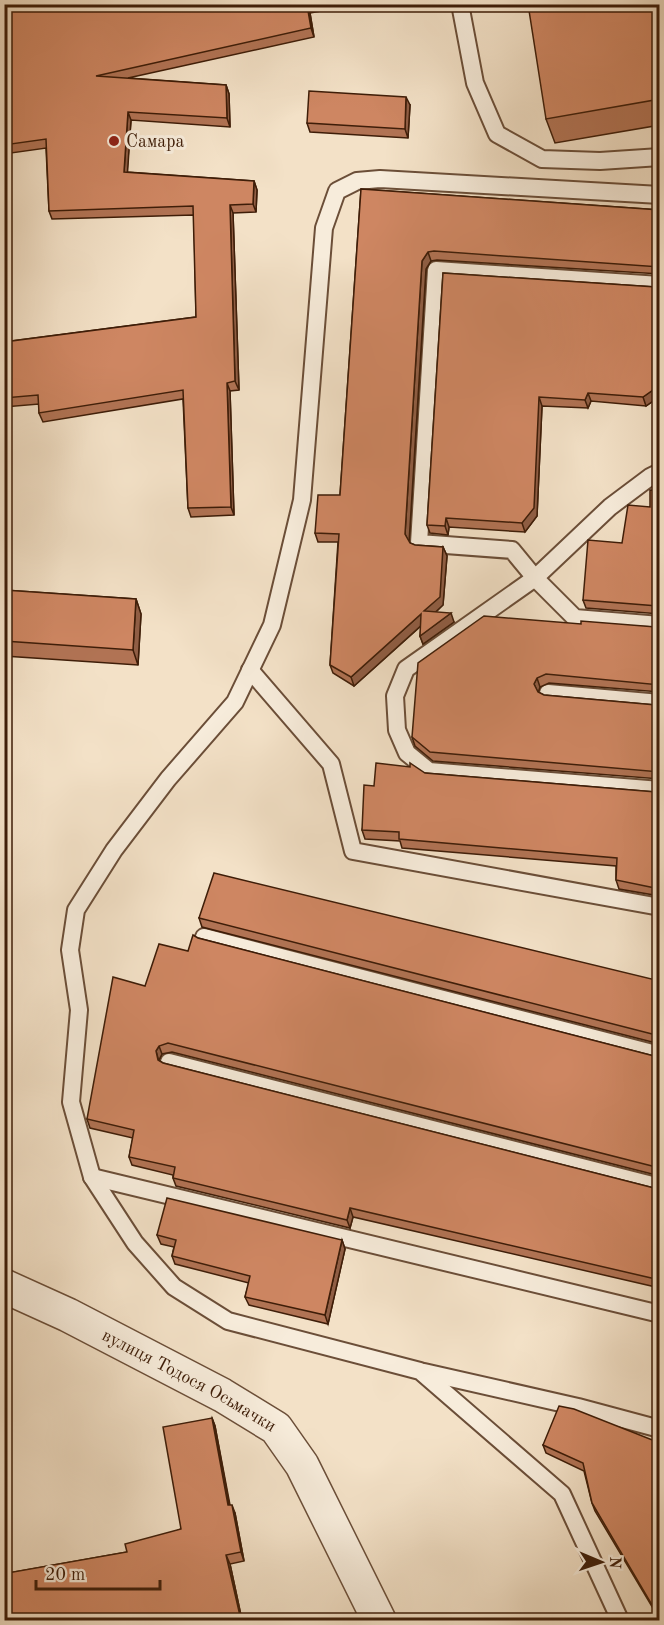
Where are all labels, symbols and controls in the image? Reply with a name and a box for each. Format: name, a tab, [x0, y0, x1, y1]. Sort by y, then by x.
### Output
place label: Самара	[126, 133, 185, 151]
marker: Самара	[107, 134, 121, 148]
street label: вулиця Тодося Осьмачки	[99, 1326, 279, 1436]
north arrow	[571, 1532, 631, 1592]
scale bar	[36, 1553, 160, 1591]
text: N	[606, 1556, 622, 1570]
text: 20 m	[45, 1566, 85, 1584]

